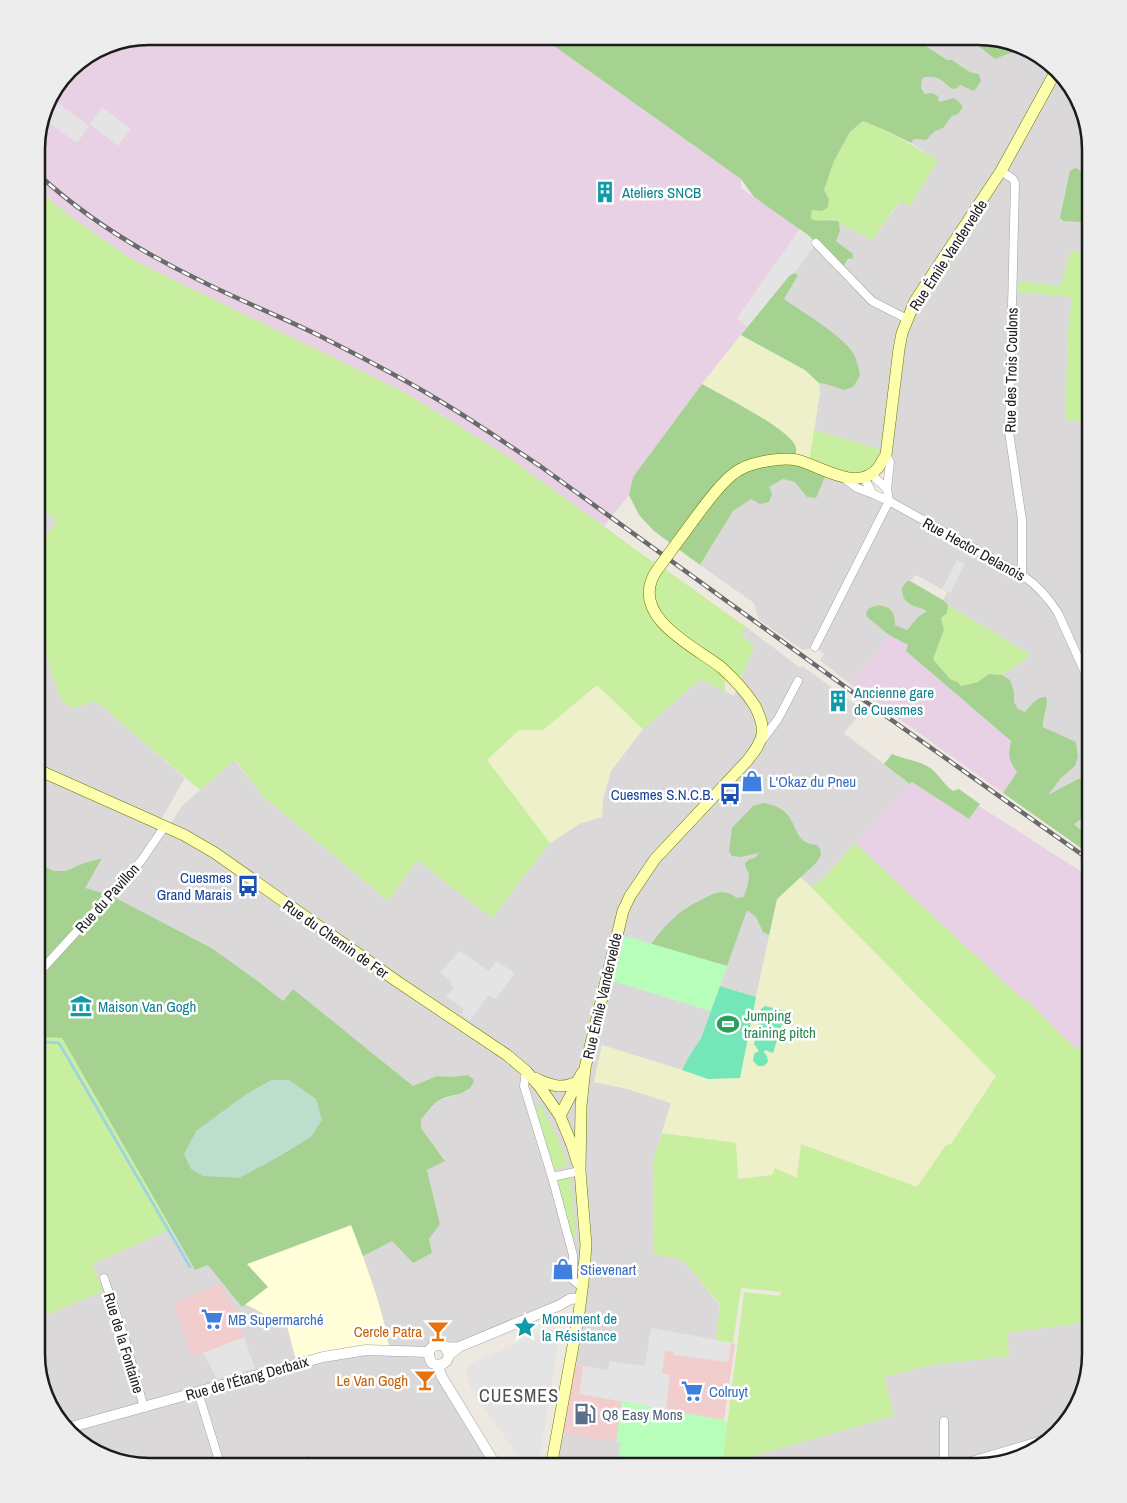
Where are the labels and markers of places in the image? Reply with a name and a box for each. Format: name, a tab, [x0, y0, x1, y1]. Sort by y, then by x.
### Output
building icon: Ateliers SNCB	[592, 179, 618, 205]
place label: Ateliers SNCB	[621, 182, 701, 203]
place label: Ancienne gare de Cuesmes	[853, 682, 934, 720]
building icon: Ancienne gare de Cuesmes	[825, 688, 851, 714]
shop icon: L'Okaz du Pneu	[739, 768, 765, 794]
place label: L'Okaz du Pneu	[769, 771, 856, 792]
bus stop icon: Cuesmes S.N.C.B.	[717, 781, 743, 807]
place label: Cuesmes S.N.C.B.	[611, 784, 714, 805]
place label: Cuesmes Grand Marais	[157, 867, 232, 905]
bus stop icon: Cuesmes Grand Marais	[235, 873, 261, 899]
museum icon: Maison Van Gogh	[68, 993, 94, 1019]
place label: Maison Van Gogh	[98, 996, 196, 1017]
place label: Jumping training pitch	[744, 1005, 816, 1043]
sports icon: Jumping training pitch	[715, 1011, 741, 1037]
shop icon: Stievenart	[550, 1256, 576, 1282]
place label: Stievenart	[580, 1259, 637, 1280]
supermarket icon: MB Supermarché	[199, 1306, 225, 1332]
place label: Monument de la Résistance	[542, 1308, 617, 1346]
place label: MB Supermarché	[228, 1309, 324, 1330]
place icon: Monument de la Résistance	[512, 1314, 538, 1340]
bar icon: Cercle Patra	[425, 1318, 451, 1344]
place label: Cercle Patra	[354, 1321, 422, 1342]
bar icon: Le Van Gogh	[412, 1367, 438, 1393]
place label: Le Van Gogh	[336, 1370, 408, 1391]
supermarket icon: Colruyt	[679, 1378, 705, 1404]
place label: Colruyt	[709, 1381, 749, 1402]
fuel station icon: Q8 Easy Mons	[572, 1401, 598, 1427]
place label: Q8 Easy Mons	[602, 1404, 683, 1425]

